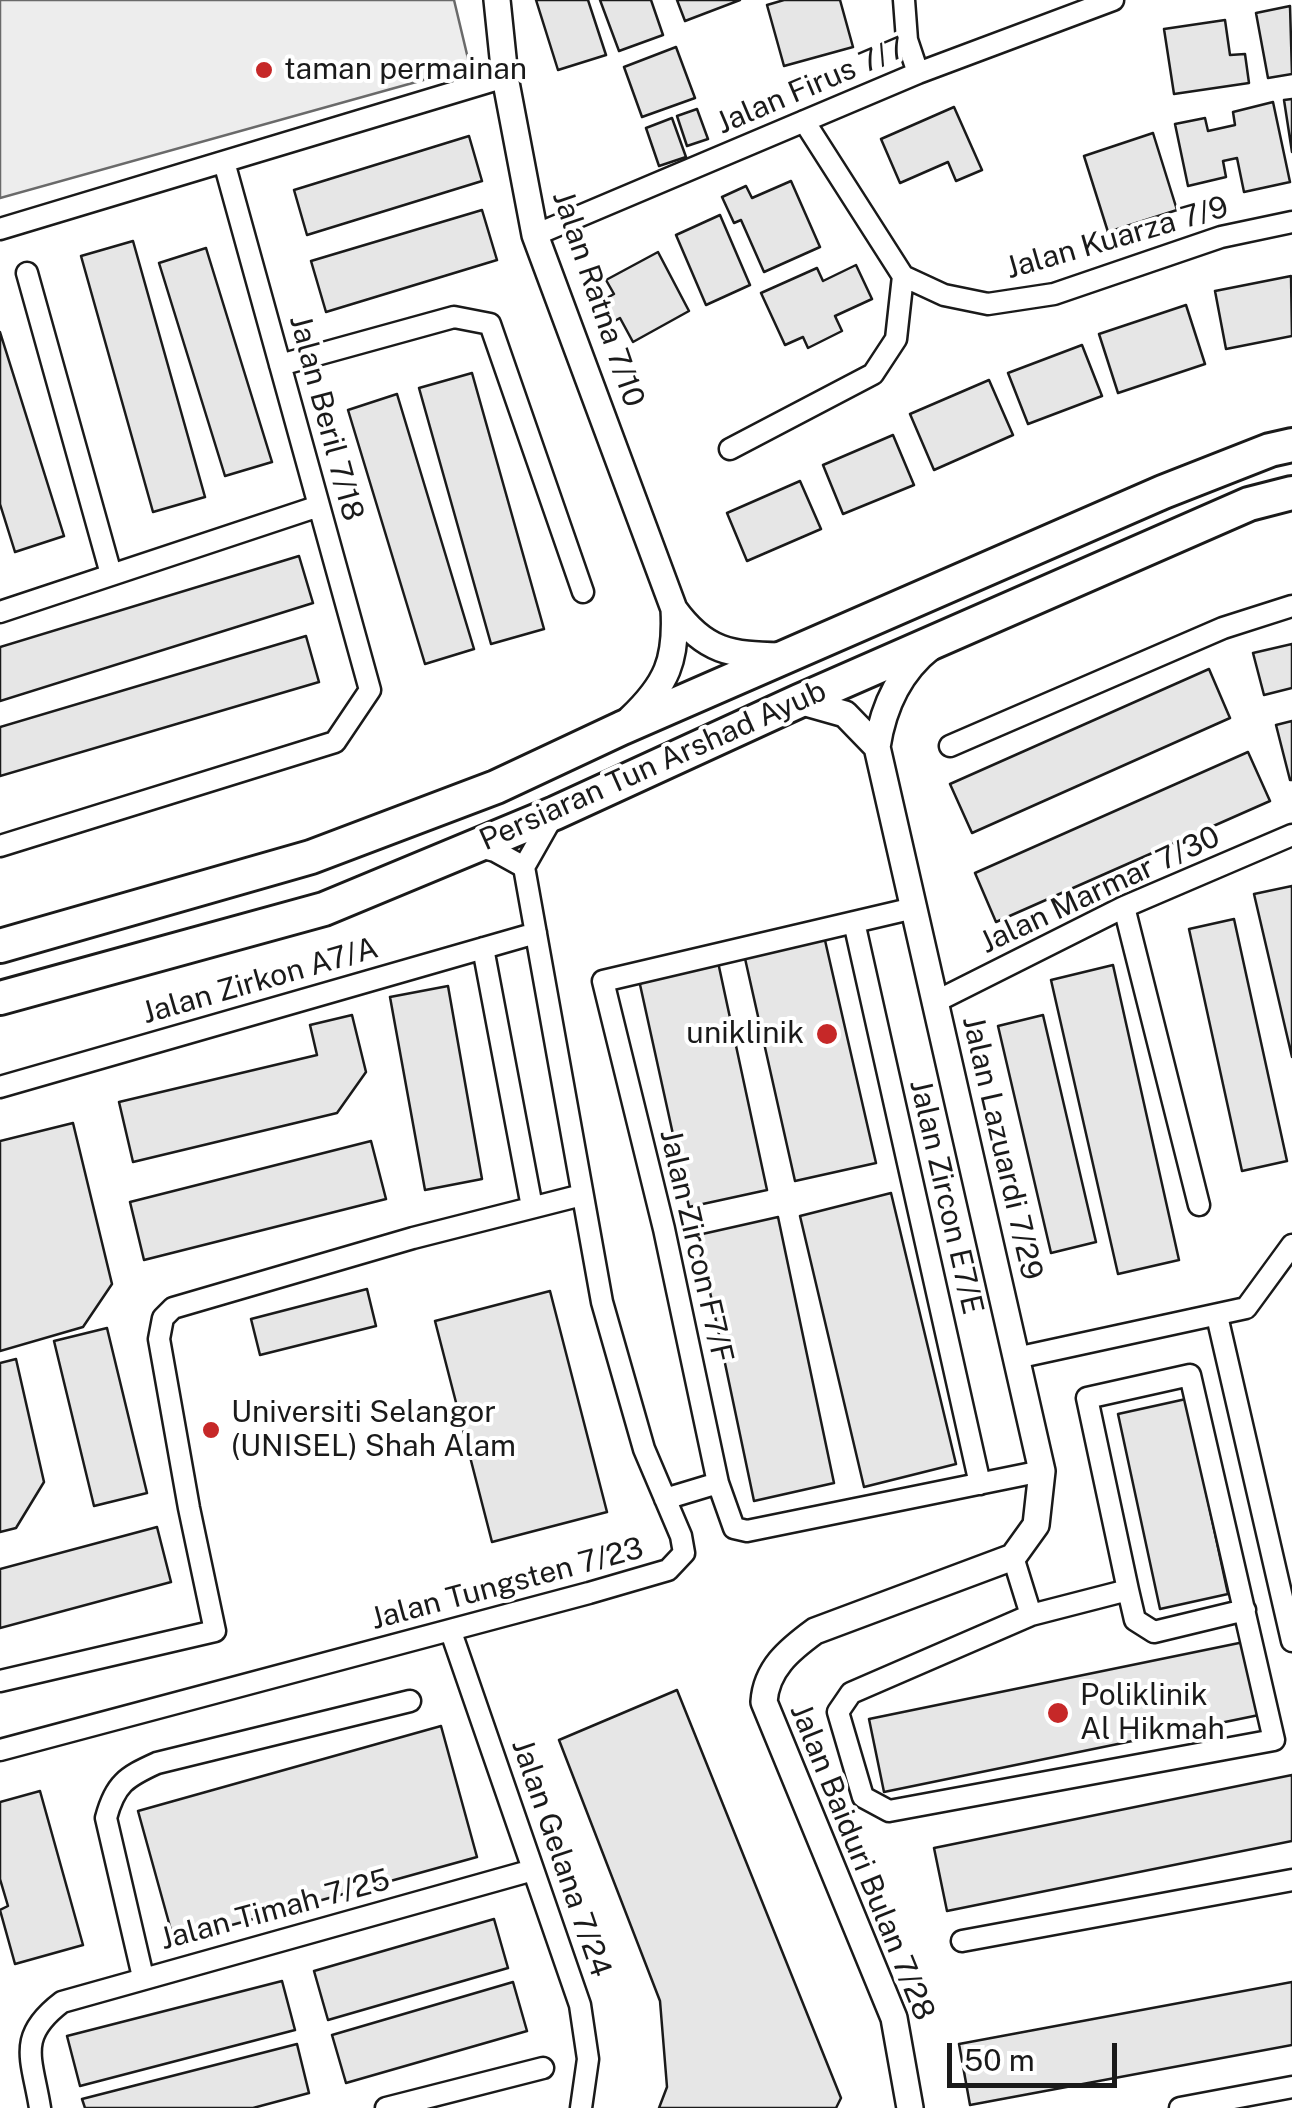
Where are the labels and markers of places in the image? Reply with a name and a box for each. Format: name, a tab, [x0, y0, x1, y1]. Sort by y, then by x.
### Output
place label: taman permainan	[284, 52, 527, 88]
marker: taman permainan	[253, 59, 275, 81]
place label: uniklinik	[686, 1016, 804, 1052]
marker: uniklinik	[814, 1021, 840, 1047]
place label: Universiti Selangor (UNISEL) Shah Alam	[231, 1395, 516, 1466]
marker: Universiti Selangor (UNISEL) Shah Alam	[200, 1419, 222, 1441]
place label: Poliklinik Al Hikmah	[1080, 1678, 1225, 1748]
marker: Poliklinik Al Hikmah	[1045, 1700, 1071, 1726]

